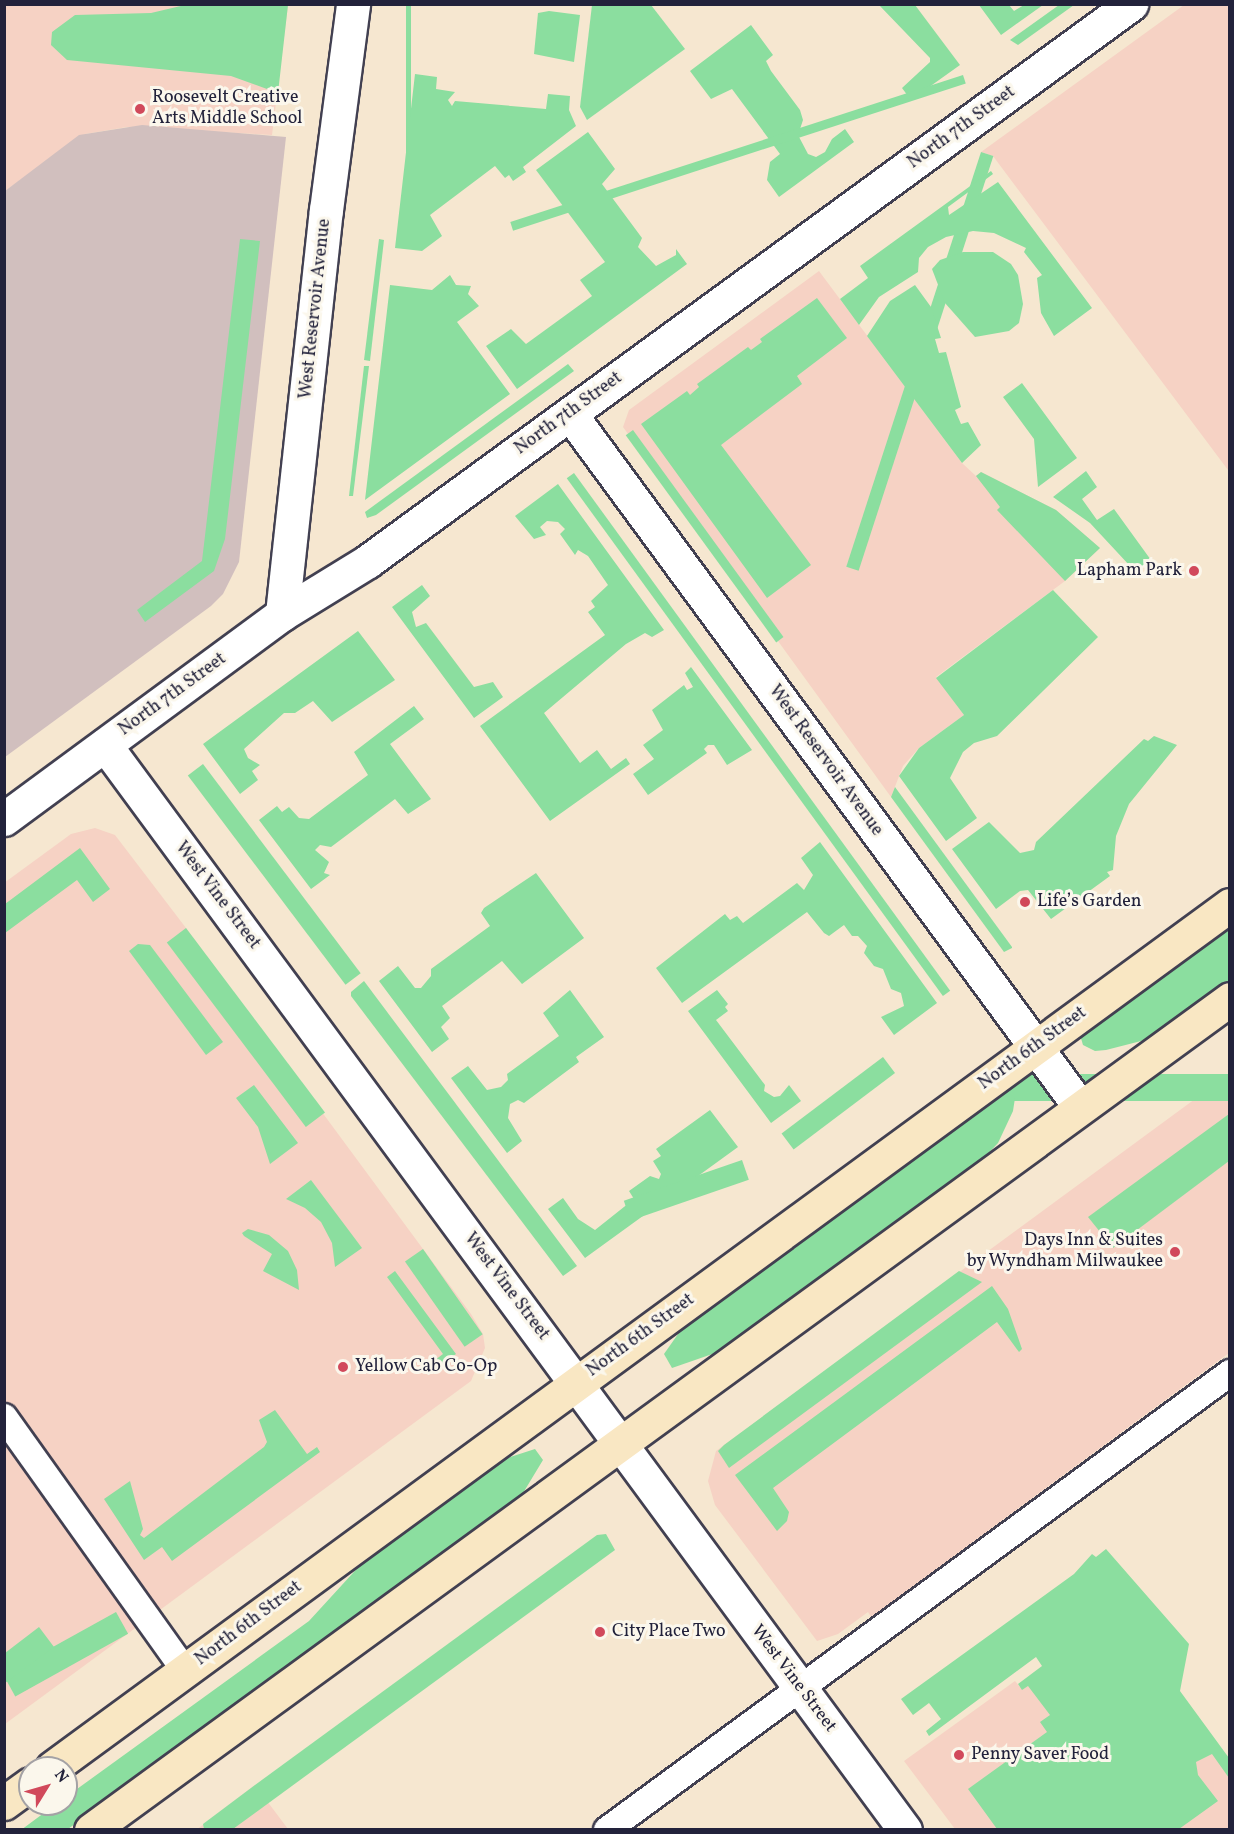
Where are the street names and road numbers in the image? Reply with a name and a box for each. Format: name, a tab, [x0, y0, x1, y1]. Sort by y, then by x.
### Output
street label: North 7th Street	[904, 82, 1020, 174]
street label: West Reservoir Avenue	[296, 218, 336, 400]
street label: North 7th Street	[511, 368, 627, 460]
street label: North 7th Street	[115, 649, 231, 741]
street label: West Reservoir Avenue	[763, 681, 887, 841]
street label: West Vine Street	[169, 838, 265, 954]
street label: North 6th Street	[975, 1003, 1091, 1095]
street label: West Vine Street	[458, 1229, 554, 1345]
street label: North 6th Street	[583, 1290, 699, 1382]
street label: North 6th Street	[191, 1577, 307, 1671]
street label: West Vine Street	[745, 1621, 841, 1737]

